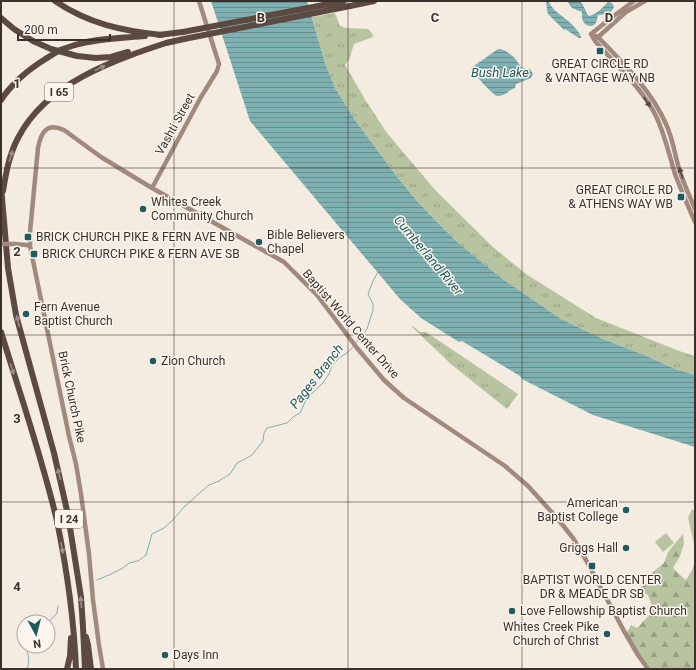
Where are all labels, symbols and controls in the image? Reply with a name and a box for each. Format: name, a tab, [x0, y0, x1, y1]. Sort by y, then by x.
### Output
text: B	[257, 10, 265, 25]
text: C	[431, 10, 440, 25]
text: D	[605, 10, 613, 25]
scale bar	[18, 16, 110, 42]
text: 200 m	[24, 23, 58, 37]
marker: GREAT CIRCLE RD & VANTAGE WAY NB	[595, 46, 605, 56]
place label: GREAT CIRCLE RD & VANTAGE WAY NB	[545, 57, 655, 85]
one-way arrow	[95, 65, 106, 71]
water label: Bush Lake	[471, 65, 529, 80]
text: 1	[13, 76, 21, 91]
road number: I 65	[45, 83, 73, 101]
street label: Vashti Street	[152, 91, 198, 157]
one-way arrow	[644, 96, 651, 108]
one-way arrow	[8, 150, 14, 162]
one-way arrow	[678, 166, 684, 178]
place label: GREAT CIRCLE RD & ATHENS WAY WB	[568, 183, 673, 211]
marker: GREAT CIRCLE RD & ATHENS WAY WB	[676, 192, 686, 202]
place label: Whites Creek Community Church	[151, 195, 253, 223]
marker: Whites Creek Community Church	[138, 204, 148, 214]
water label: Cumberland River	[391, 212, 467, 299]
place label: Bible Believers Chapel	[267, 228, 345, 256]
place label: BRICK CHURCH PIKE & FERN AVE NB	[36, 230, 235, 244]
marker: BRICK CHURCH PIKE & FERN AVE NB	[23, 232, 33, 242]
marker: Bible Believers Chapel	[254, 237, 264, 247]
text: 2	[13, 244, 21, 259]
place label: BRICK CHURCH PIKE & FERN AVE SB	[42, 247, 240, 261]
marker: BRICK CHURCH PIKE & FERN AVE SB	[29, 249, 39, 259]
street label: Baptist World Center Drive	[300, 267, 402, 381]
place label: Fern Avenue Baptist Church	[34, 300, 113, 328]
marker: Fern Avenue Baptist Church	[21, 309, 31, 319]
one-way arrow	[14, 315, 20, 327]
water label: Pages Branch	[287, 341, 346, 411]
street label: Brick Church Pike	[55, 350, 89, 444]
place label: Zion Church	[161, 354, 225, 368]
marker: Zion Church	[148, 356, 158, 366]
one-way arrow	[10, 363, 16, 375]
text: 3	[13, 411, 21, 426]
one-way arrow	[56, 468, 62, 480]
place label: American Baptist College	[537, 496, 618, 524]
marker: American Baptist College	[621, 505, 631, 515]
road number: I 24	[55, 510, 83, 528]
place label: Griggs Hall	[559, 541, 618, 555]
one-way arrow	[59, 542, 65, 554]
marker: Griggs Hall	[621, 543, 631, 553]
marker: BAPTIST WORLD CENTER DR & MEADE DR SB	[587, 561, 597, 571]
place label: BAPTIST WORLD CENTER DR & MEADE DR SB	[523, 573, 662, 601]
text: 4	[13, 579, 21, 594]
one-way arrow	[78, 596, 84, 608]
place label: Love Fellowship Baptist Church	[520, 604, 687, 618]
marker: Love Fellowship Baptist Church	[507, 606, 517, 616]
north arrow	[16, 614, 56, 654]
place label: Whites Creek Pike Church of Christ	[503, 620, 599, 648]
marker: Whites Creek Pike Church of Christ	[602, 629, 612, 639]
text: N	[32, 637, 42, 650]
place label: Days Inn	[173, 648, 219, 662]
marker: Days Inn	[160, 650, 170, 660]

